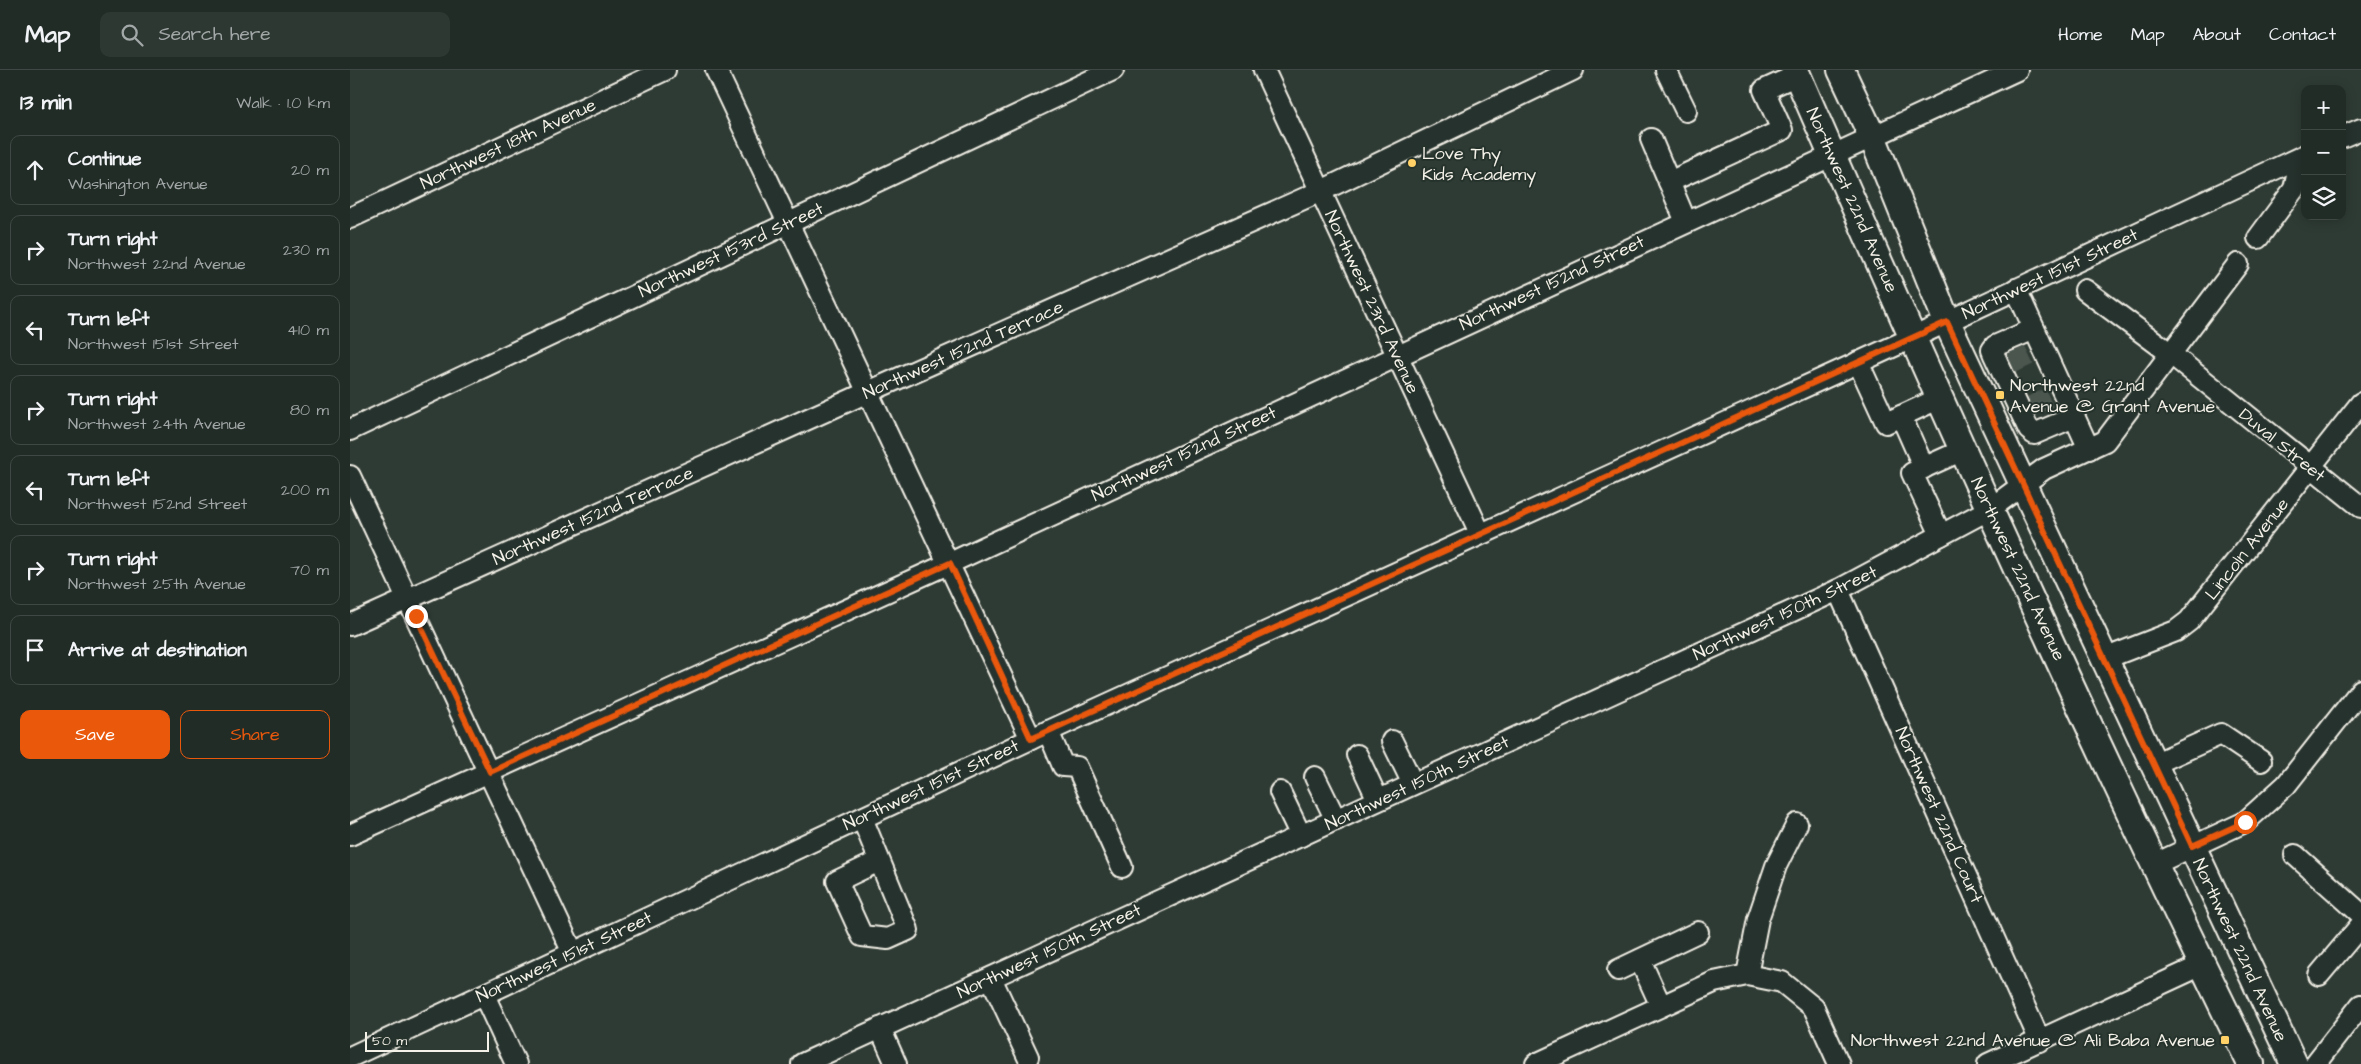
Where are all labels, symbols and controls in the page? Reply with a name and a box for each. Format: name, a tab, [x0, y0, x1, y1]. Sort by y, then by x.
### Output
search box	[100, 12, 450, 57]
text: Map	[25, 18, 70, 52]
icon: search	[118, 21, 146, 49]
text: Search here	[158, 21, 271, 48]
text: Home	[2058, 22, 2103, 47]
text: Map	[2131, 22, 2165, 47]
text: About	[2193, 22, 2241, 47]
text: Contact	[2269, 22, 2336, 47]
map controls	[2301, 85, 2346, 220]
button: +	[2301, 85, 2346, 130]
text: 13 min	[20, 88, 72, 117]
text: Walk · 1.0 km	[236, 92, 330, 114]
street label: Northwest 18th Avenue	[416, 92, 600, 196]
street label: Northwest 22nd Avenue	[1800, 104, 1904, 297]
button: −	[2301, 130, 2346, 175]
place label: Love Thy Kids Academy	[1422, 141, 1536, 188]
text: Continue	[68, 146, 142, 173]
icon: ahead	[21, 156, 49, 184]
marker: Love Thy Kids Academy	[1406, 157, 1418, 169]
text: 20 m	[291, 159, 329, 181]
text: Washington Avenue	[68, 173, 208, 195]
button: layers	[2301, 175, 2346, 220]
street label: Northwest 153rd Street	[634, 196, 828, 304]
street label: Northwest 23rd Avenue	[1318, 206, 1426, 398]
street label: Northwest 151st Street	[1958, 222, 2143, 326]
text: Turn right	[68, 226, 157, 253]
street label: Northwest 152nd Street	[1455, 229, 1649, 337]
icon: right	[21, 236, 49, 264]
text: 230 m	[283, 239, 329, 261]
text: Northwest 22nd Avenue	[68, 253, 246, 275]
street label: Northwest 152nd Terrace	[859, 294, 1068, 406]
text: Turn left	[68, 306, 149, 333]
icon: left	[21, 316, 49, 344]
text: 410 m	[287, 319, 329, 341]
text: Northwest 151st Street	[68, 333, 238, 355]
place label: Northwest 22nd Avenue @ Grant Avenue	[2010, 373, 2215, 419]
text: Turn right	[68, 386, 157, 413]
marker: Northwest 22nd Avenue @ Grant Avenue	[1994, 389, 2006, 401]
icon: right	[21, 396, 49, 424]
text: 80 m	[290, 399, 329, 421]
street label: Northwest 152nd Street	[1087, 400, 1281, 508]
street label: Duval Street	[2233, 402, 2331, 488]
text: Northwest 24th Avenue	[68, 413, 246, 435]
street label: Northwest 152nd Terrace	[489, 460, 698, 572]
text: Turn left	[68, 466, 149, 493]
street label: Northwest 22nd Avenue	[1964, 473, 2072, 665]
icon: left	[21, 476, 49, 504]
text: 200 m	[281, 479, 329, 501]
text: Northwest 152nd Street	[68, 493, 247, 515]
street label: Lincoln Avenue	[2199, 493, 2295, 605]
text: Turn right	[68, 546, 157, 573]
icon: right	[21, 556, 49, 584]
text: 70 m	[290, 559, 329, 581]
street label: Northwest 150th Street	[1689, 559, 1882, 667]
text: Northwest 25th Avenue	[68, 573, 246, 595]
route end	[405, 605, 428, 628]
icon: arrive	[21, 636, 49, 664]
text: Arrive at destination	[68, 637, 247, 664]
button: Save	[20, 710, 170, 759]
button: Share	[180, 710, 330, 759]
street label: Northwest 22nd Court	[1889, 723, 1989, 908]
street label: Northwest 150th Street	[1321, 729, 1514, 837]
street label: Northwest 151st Street	[839, 733, 1024, 837]
route start	[2234, 811, 2257, 834]
street label: Northwest 22nd Avenue	[2186, 854, 2294, 1046]
street label: Northwest 150th Street	[953, 897, 1146, 1005]
street label: Northwest 151st Street	[472, 905, 657, 1009]
place label: Northwest 22nd Avenue @ Ali Baba Avenue	[1851, 1028, 2215, 1053]
scale bar	[365, 1029, 489, 1052]
text: 50 m	[372, 1031, 407, 1051]
marker: Northwest 22nd Avenue @ Ali Baba Avenue	[2219, 1034, 2231, 1046]

